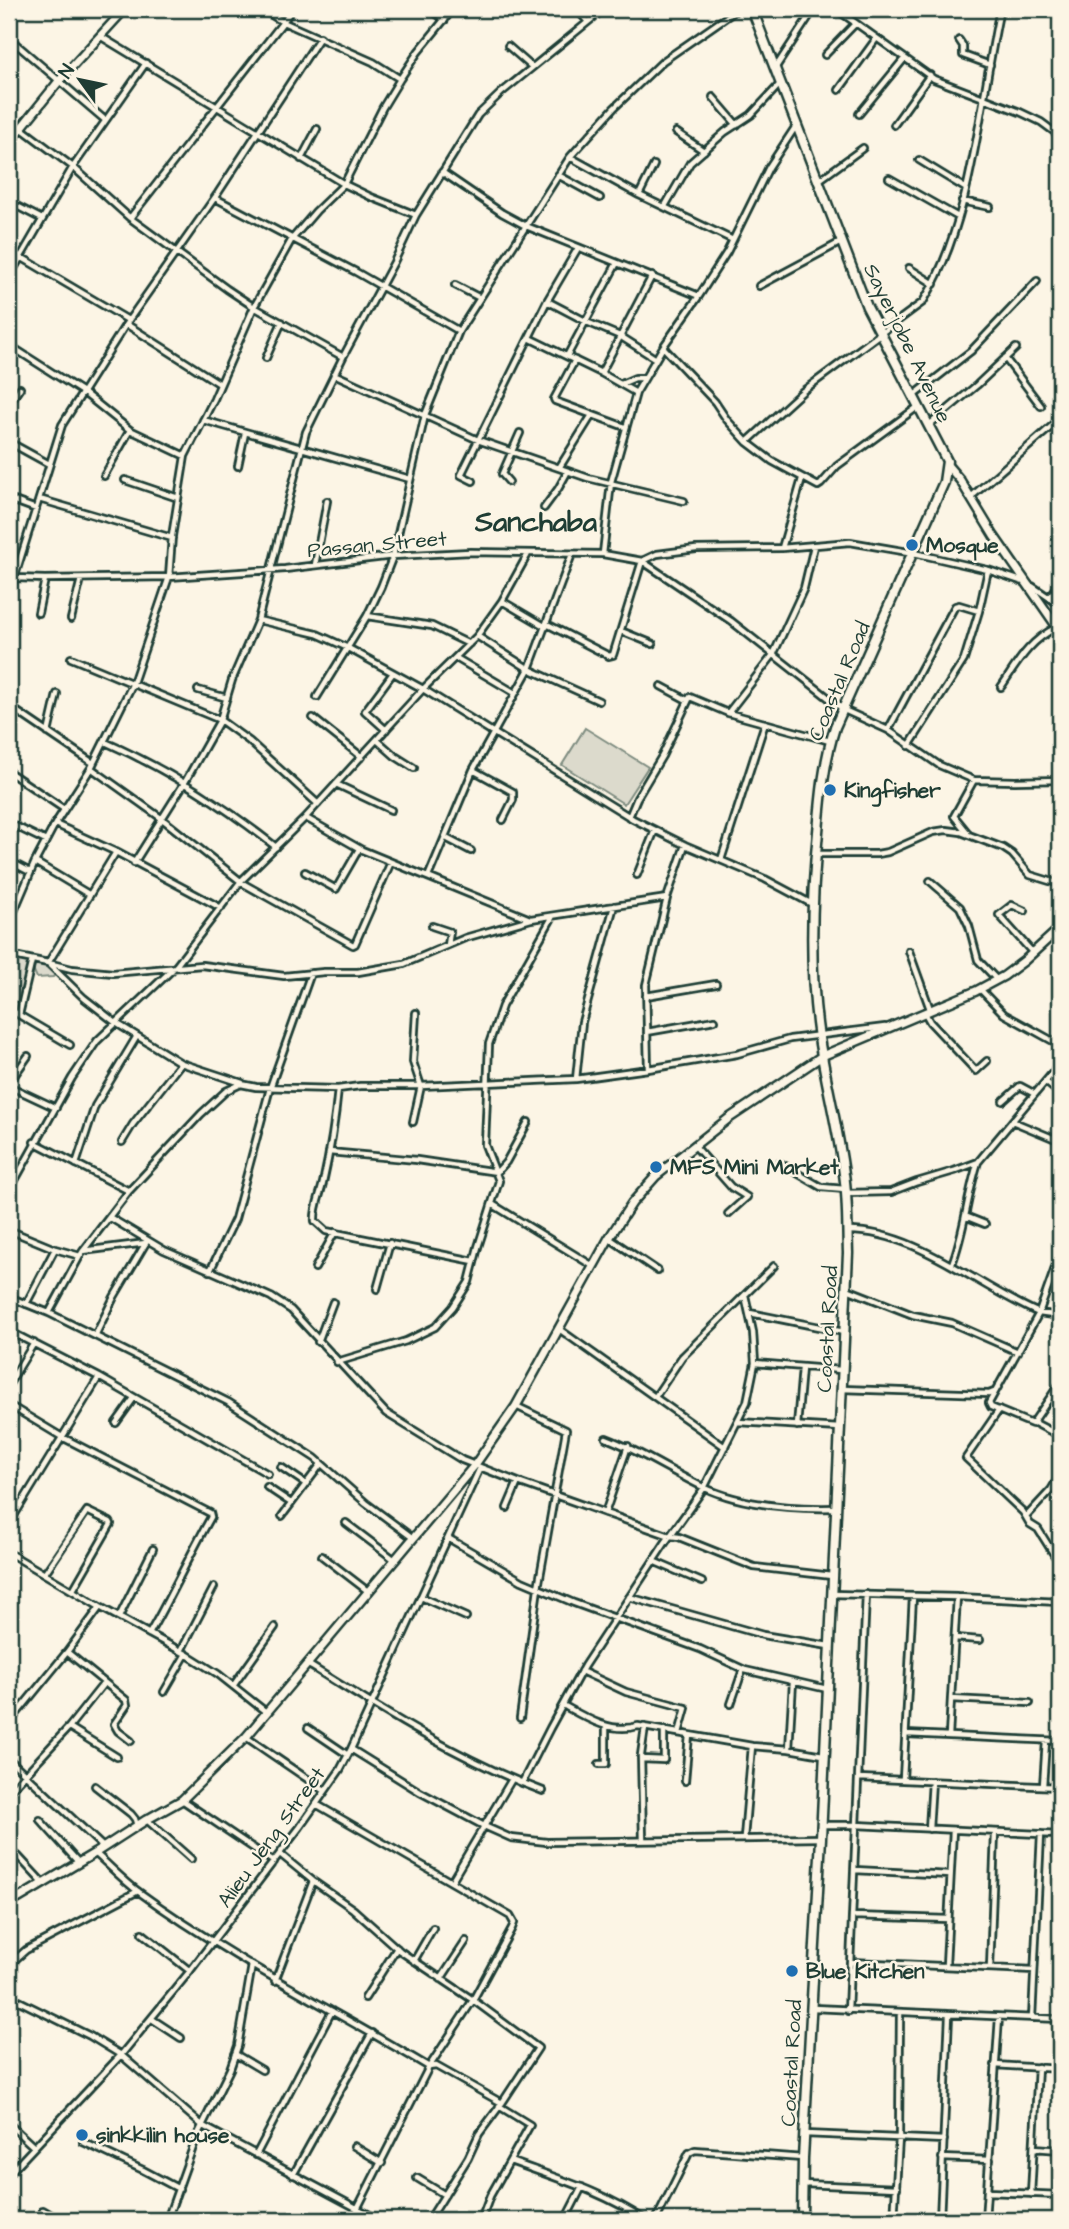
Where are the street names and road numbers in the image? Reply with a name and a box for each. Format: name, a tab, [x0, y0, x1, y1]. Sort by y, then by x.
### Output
street label: Sayerjobe Avenue	[855, 259, 959, 429]
street label: Passan Street	[306, 524, 448, 565]
street label: Coastal Road	[801, 617, 878, 745]
street label: Coastal Road	[810, 1265, 845, 1393]
street label: Alieu Jeng Street	[210, 1761, 334, 1915]
street label: Coastal Road	[774, 1999, 809, 2127]

